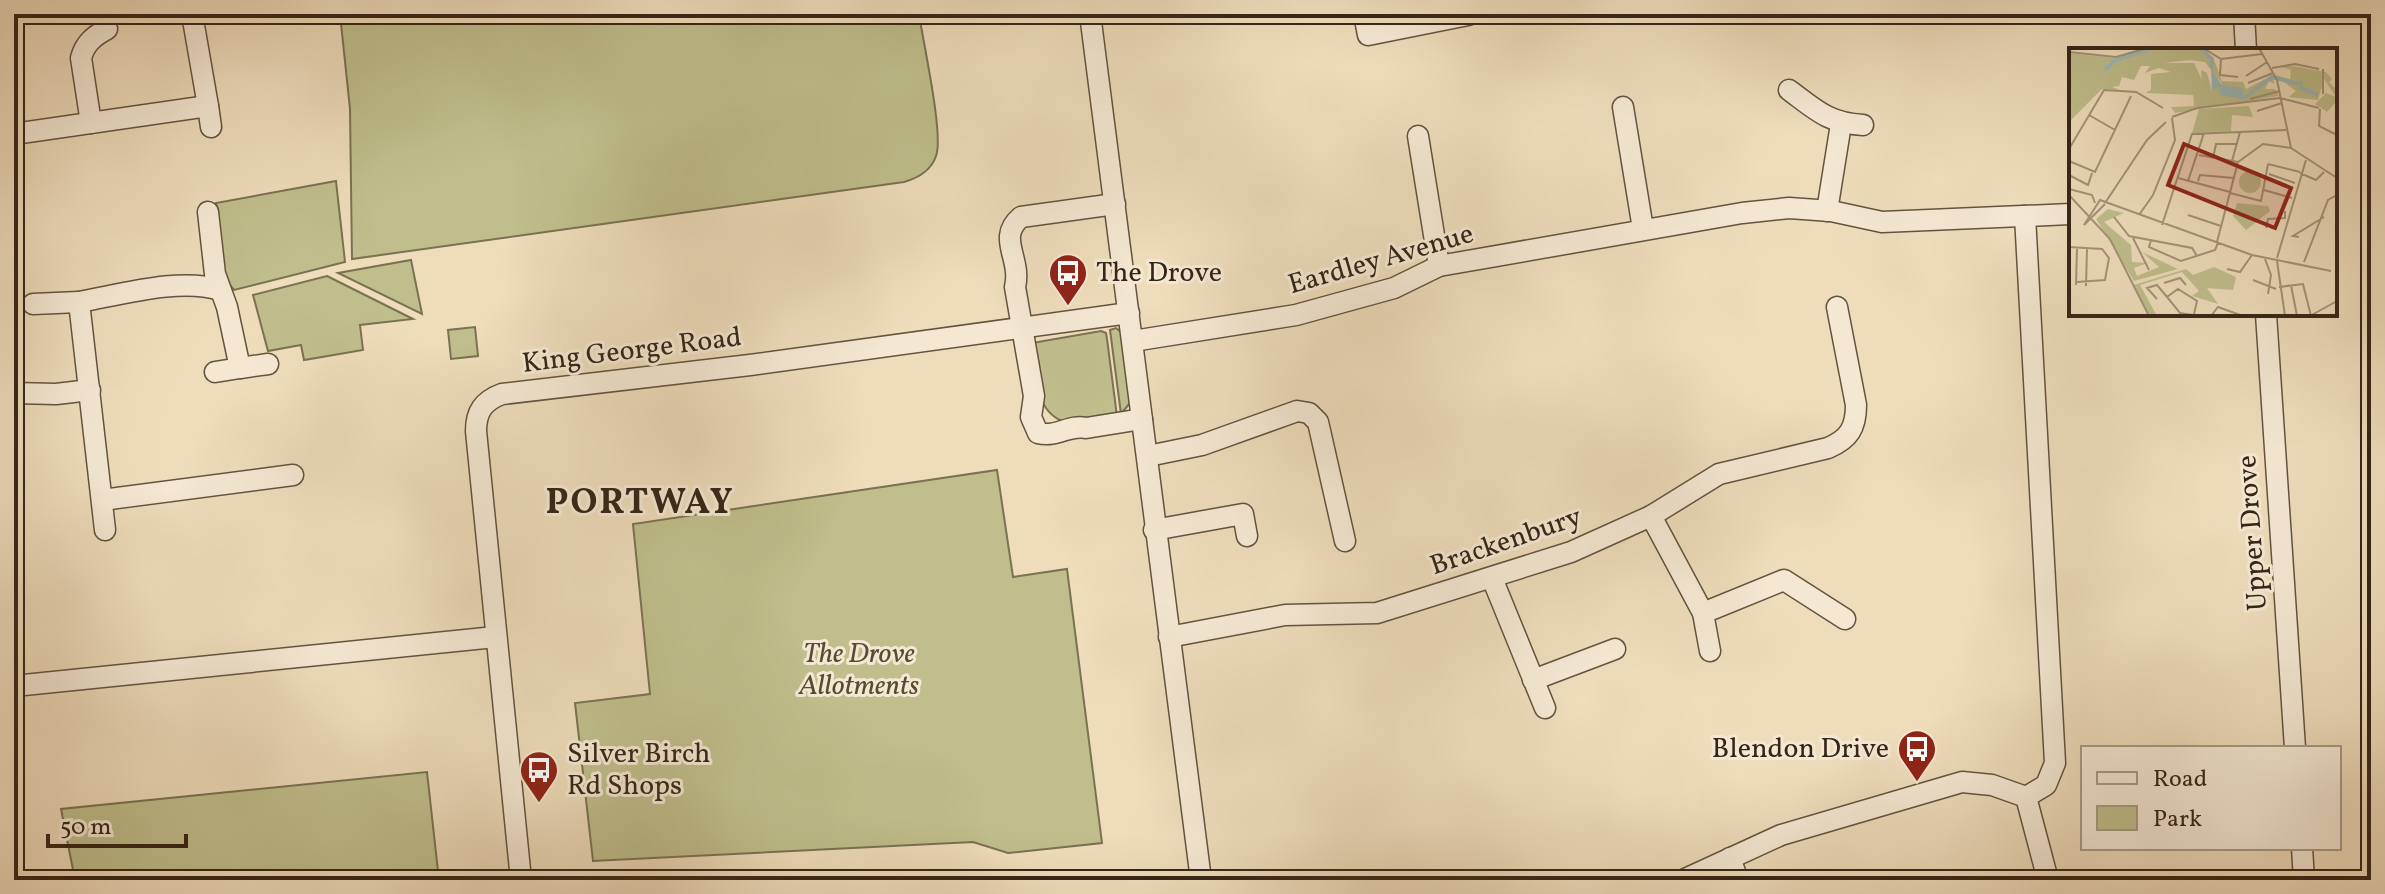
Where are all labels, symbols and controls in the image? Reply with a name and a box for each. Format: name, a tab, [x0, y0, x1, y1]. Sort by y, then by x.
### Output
inset map	[2069, 48, 2337, 316]
street label: Eardley Avenue	[1284, 215, 1478, 305]
bus stop icon: The Drove	[1047, 252, 1089, 307]
place label: The Drove	[1096, 254, 1222, 293]
street label: King George Road	[520, 318, 744, 384]
street label: Upper Drove	[2228, 454, 2278, 612]
district label: PORTWAY	[545, 479, 735, 529]
street label: Brackenbury	[1425, 498, 1587, 586]
park label: The Drove Allotments	[798, 635, 919, 706]
bus stop icon: Blendon Drive	[1896, 728, 1938, 783]
place label: Blendon Drive	[1712, 730, 1889, 769]
place label: Silver Birch Rd Shops	[567, 735, 710, 806]
legend	[2081, 746, 2341, 850]
bus stop icon: Silver Birch Rd Shops	[518, 749, 560, 804]
text: Road	[2153, 763, 2207, 797]
scale bar	[48, 798, 186, 848]
text: Park	[2153, 803, 2202, 837]
text: 50 m	[60, 811, 112, 845]

